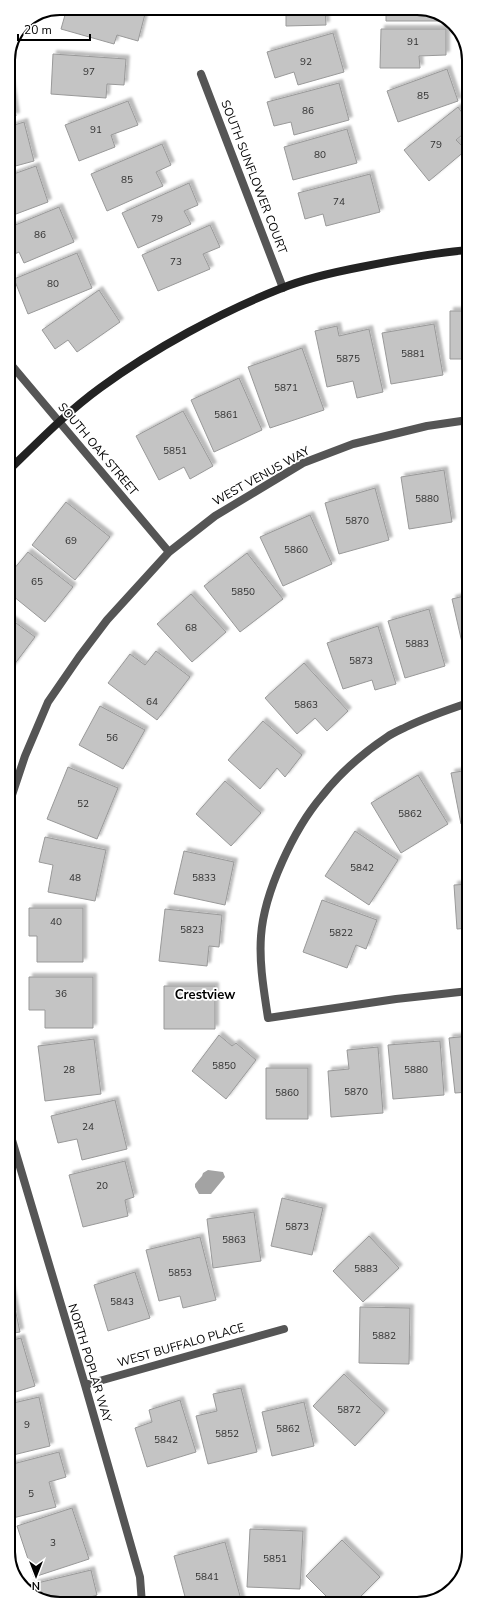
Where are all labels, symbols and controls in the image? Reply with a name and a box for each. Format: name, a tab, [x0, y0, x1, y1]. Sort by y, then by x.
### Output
scale bar	[18, 16, 90, 42]
text: 20 m	[24, 22, 52, 38]
house number: 91	[407, 35, 419, 49]
house number: 92	[300, 55, 312, 69]
house number: 97	[83, 65, 95, 79]
house number: 85	[417, 89, 429, 103]
street label: SOUTH SUNFLOWER COURT	[217, 98, 291, 257]
house number: 86	[302, 104, 314, 118]
house number: 91	[90, 123, 102, 137]
house number: 79	[430, 138, 442, 152]
house number: 80	[314, 148, 326, 162]
house number: 85	[121, 173, 133, 187]
house number: 74	[333, 195, 345, 209]
house number: 79	[151, 212, 163, 226]
house number: 86	[34, 228, 46, 242]
house number: 73	[170, 255, 182, 269]
house number: 80	[47, 277, 59, 291]
house number: 5881	[401, 347, 425, 361]
house number: 5875	[336, 352, 360, 366]
house number: 5871	[274, 381, 298, 395]
street label: SOUTH OAK STREET	[54, 399, 142, 499]
house number: 5861	[214, 408, 238, 422]
street label: WEST VENUS WAY	[210, 442, 313, 509]
house number: 5851	[163, 444, 187, 458]
house number: 5880	[415, 492, 439, 506]
house number: 5870	[345, 514, 369, 528]
house number: 69	[65, 534, 77, 548]
house number: 5860	[284, 543, 308, 557]
house number: 65	[31, 575, 43, 589]
house number: 5850	[231, 585, 255, 599]
house number: 68	[185, 621, 197, 635]
house number: 5883	[405, 637, 429, 651]
house number: 5873	[349, 654, 373, 668]
house number: 64	[146, 695, 158, 709]
house number: 5863	[294, 698, 318, 712]
house number: 56	[106, 731, 118, 745]
house number: 52	[77, 797, 89, 811]
house number: 5862	[398, 807, 422, 821]
house number: 5842	[350, 861, 374, 875]
house number: 48	[69, 871, 81, 885]
house number: 5833	[192, 871, 216, 885]
house number: 40	[50, 915, 62, 929]
house number: 5823	[180, 923, 204, 937]
house number: 5822	[329, 926, 353, 940]
district label: Crestview	[175, 986, 235, 1004]
house number: 36	[55, 987, 67, 1001]
house number: 5850	[212, 1059, 236, 1073]
house number: 28	[63, 1063, 75, 1077]
house number: 5880	[404, 1063, 428, 1077]
house number: 5870	[344, 1085, 368, 1099]
house number: 5860	[275, 1086, 299, 1100]
house number: 24	[82, 1120, 94, 1134]
house number: 20	[96, 1179, 108, 1193]
house number: 5873	[285, 1220, 309, 1234]
house number: 5863	[222, 1233, 246, 1247]
house number: 5883	[354, 1262, 378, 1276]
house number: 5853	[168, 1266, 192, 1280]
house number: 5843	[110, 1295, 134, 1309]
street label: NORTH POPLAR WAY	[64, 1302, 116, 1425]
street label: WEST BUFFALO PLACE	[116, 1319, 246, 1371]
house number: 5882	[372, 1329, 396, 1343]
house number: 5872	[337, 1403, 361, 1417]
house number: 9	[24, 1418, 30, 1432]
house number: 5862	[276, 1422, 300, 1436]
house number: 5852	[215, 1427, 239, 1441]
house number: 5842	[154, 1433, 178, 1447]
house number: 5	[28, 1487, 34, 1501]
house number: 3	[50, 1536, 56, 1550]
house number: 5851	[263, 1552, 287, 1566]
north arrow	[16, 1556, 56, 1596]
house number: 5841	[195, 1570, 219, 1584]
text: N	[32, 1578, 40, 1593]

